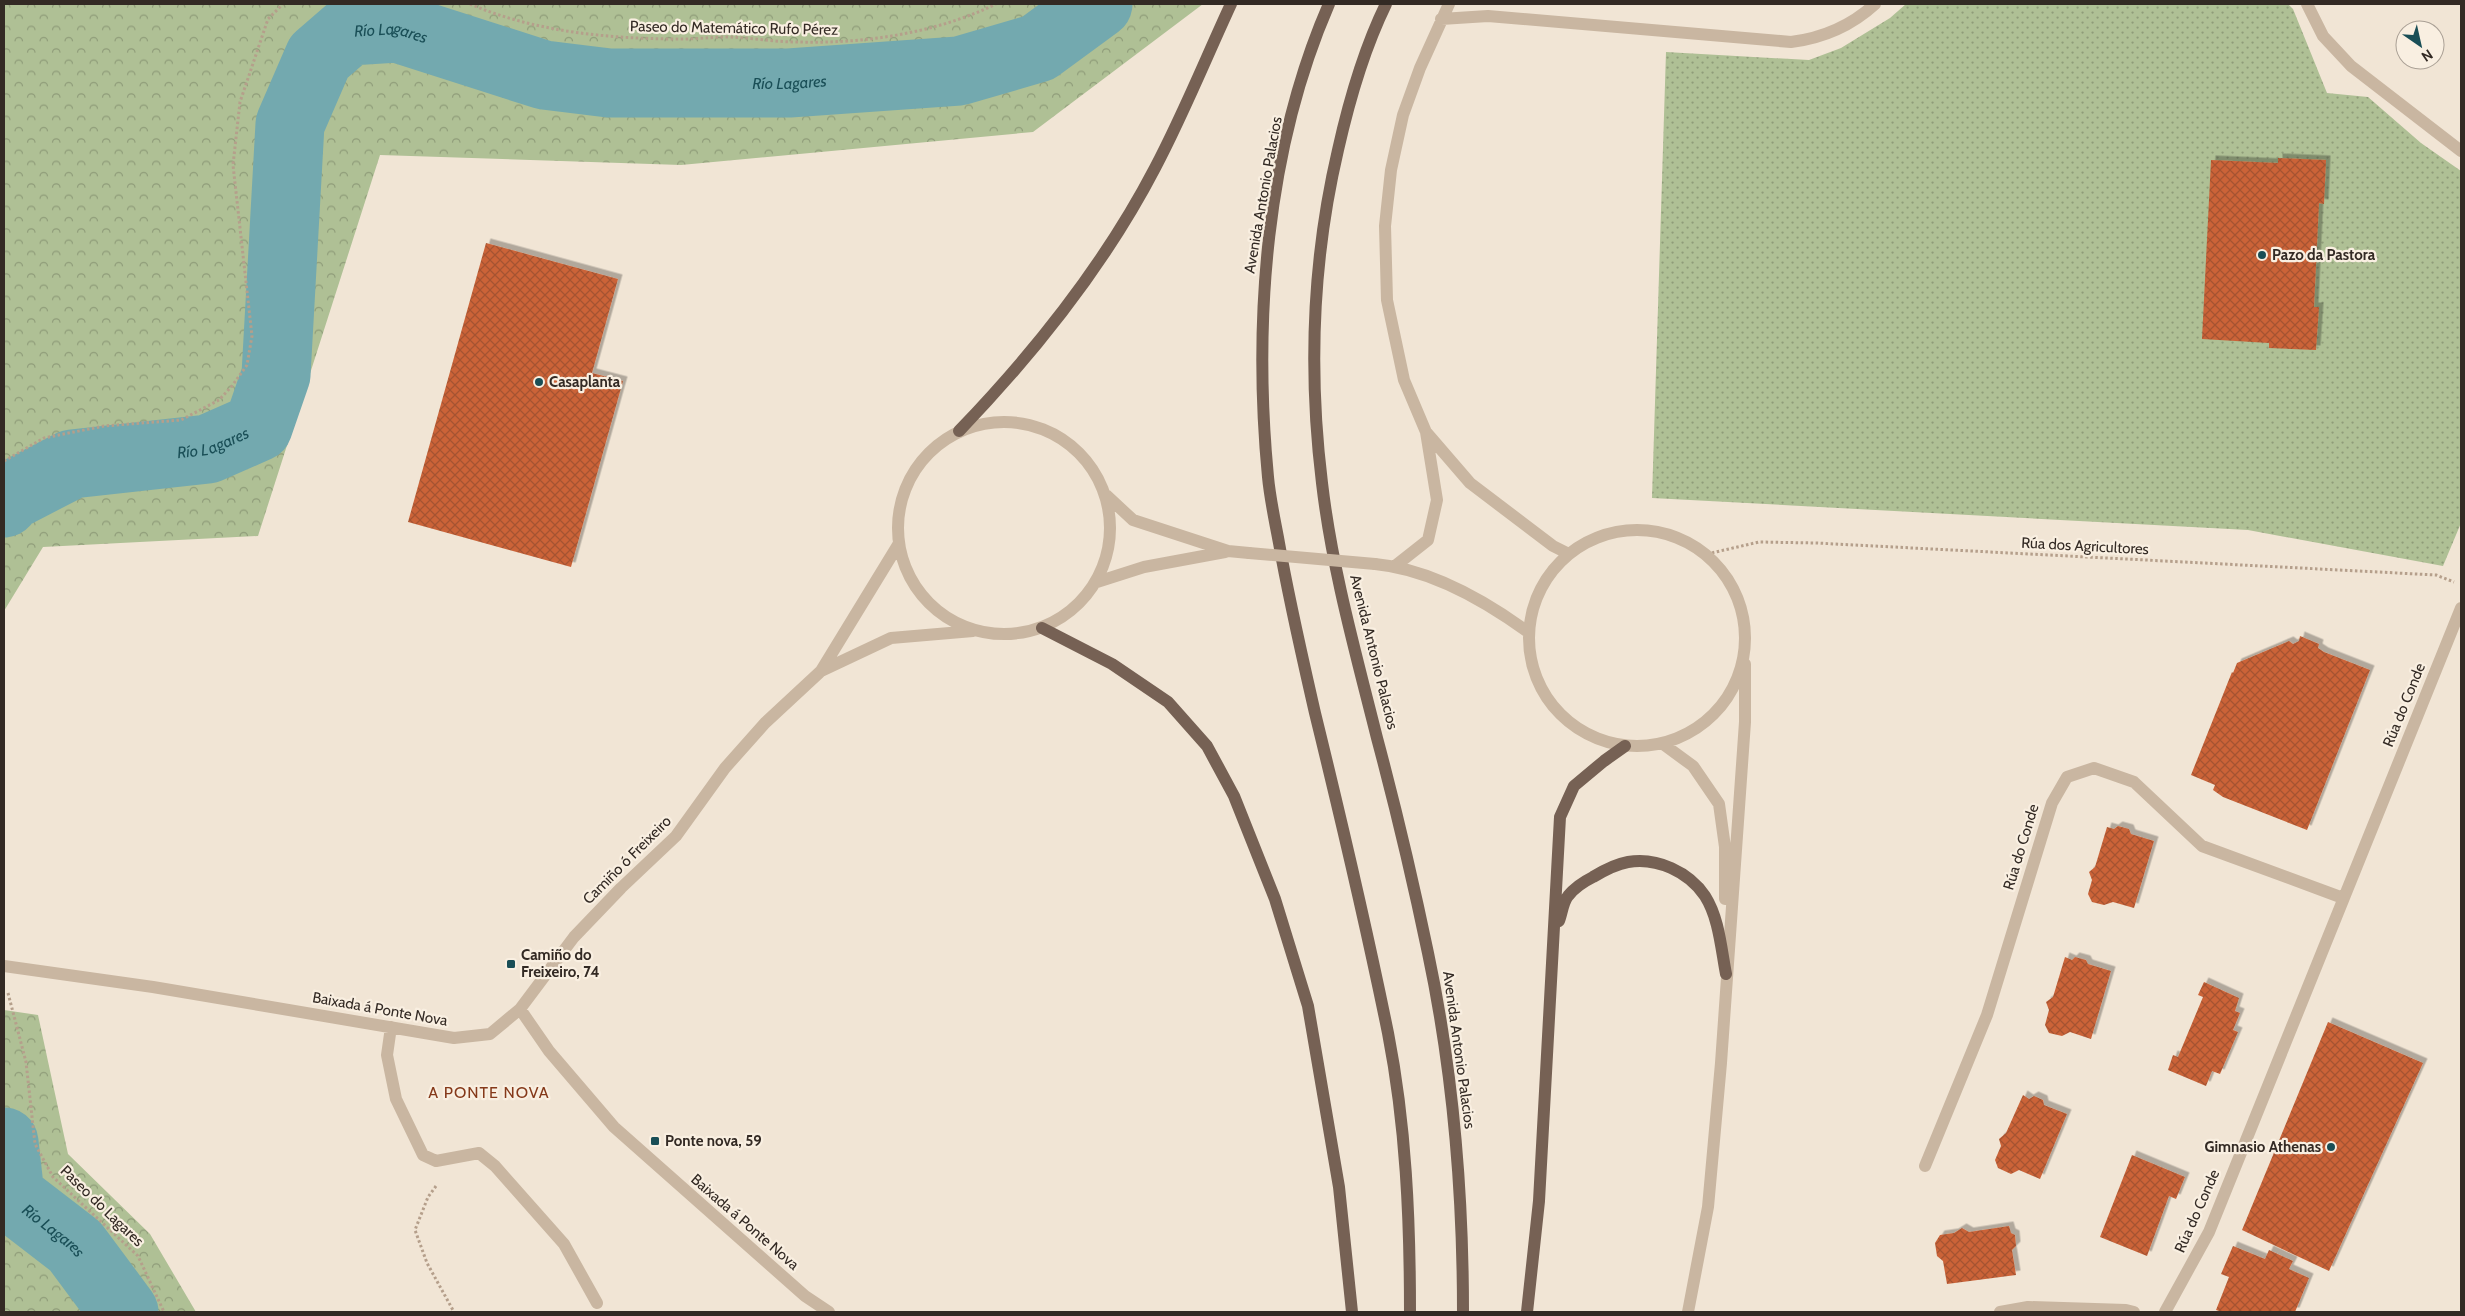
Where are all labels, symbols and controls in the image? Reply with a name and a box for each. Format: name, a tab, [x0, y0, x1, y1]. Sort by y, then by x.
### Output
street label: Paseo do Matemático Rufo Pérez	[630, 17, 838, 39]
water label: Río Lagares	[354, 18, 430, 47]
north arrow	[2395, 20, 2445, 70]
text: N	[2418, 46, 2436, 66]
water label: Río Lagares	[752, 71, 827, 93]
street label: Avenida Antonio Palacios	[1240, 115, 1286, 275]
place label: Pazo da Pastora	[2272, 246, 2376, 264]
marker: Pazo da Pastora	[2256, 249, 2268, 261]
place label: Casaplanta	[549, 373, 621, 391]
marker: Casaplanta	[533, 376, 545, 388]
water label: Río Lagares	[176, 423, 252, 462]
street label: Rúa dos Agricultores	[2021, 534, 2149, 558]
street label: Avenida Antonio Palacios	[1346, 573, 1402, 731]
street label: Rúa do Conde	[2379, 660, 2429, 750]
street label: Rúa do Conde	[1999, 802, 2043, 892]
street label: Camiño ó Freixeiro	[579, 812, 675, 908]
place label: Camiño do Freixeiro, 74	[521, 946, 600, 981]
marker: Camiño do Freixeiro, 74	[505, 958, 517, 970]
street label: Avenida Antonio Palacios	[1439, 970, 1479, 1130]
street label: Baixada á Ponte Nova	[311, 988, 450, 1030]
district label: A PONTE NOVA	[428, 1083, 550, 1102]
place label: Ponte nova, 59	[665, 1132, 762, 1150]
marker: Ponte nova, 59	[649, 1135, 661, 1147]
place label: Gimnasio Athenas	[2205, 1138, 2321, 1156]
marker: Gimnasio Athenas	[2325, 1141, 2337, 1153]
street label: Paseo do Lagares	[57, 1162, 147, 1250]
street label: Rúa do Conde	[2171, 1166, 2223, 1255]
street label: Baixada á Ponte Nova	[687, 1170, 803, 1274]
water label: Río Lagares	[19, 1200, 89, 1260]

